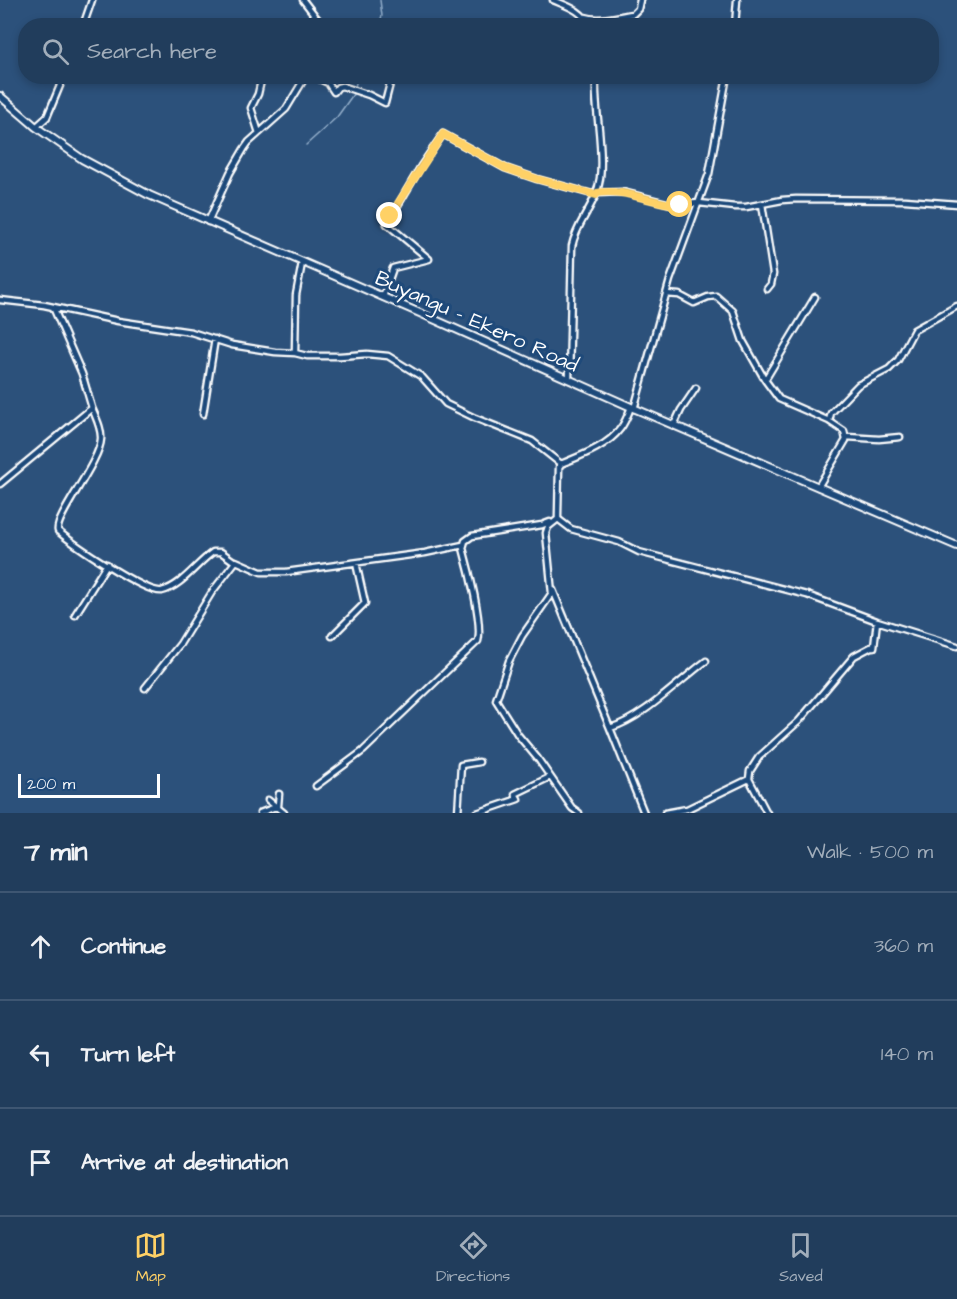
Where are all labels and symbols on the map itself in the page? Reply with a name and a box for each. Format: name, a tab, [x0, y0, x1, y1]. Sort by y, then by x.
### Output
route start	[666, 191, 692, 217]
route end	[376, 202, 402, 228]
street label: Buyangu - Ekero Road	[370, 263, 583, 381]
scale bar	[18, 771, 160, 798]

